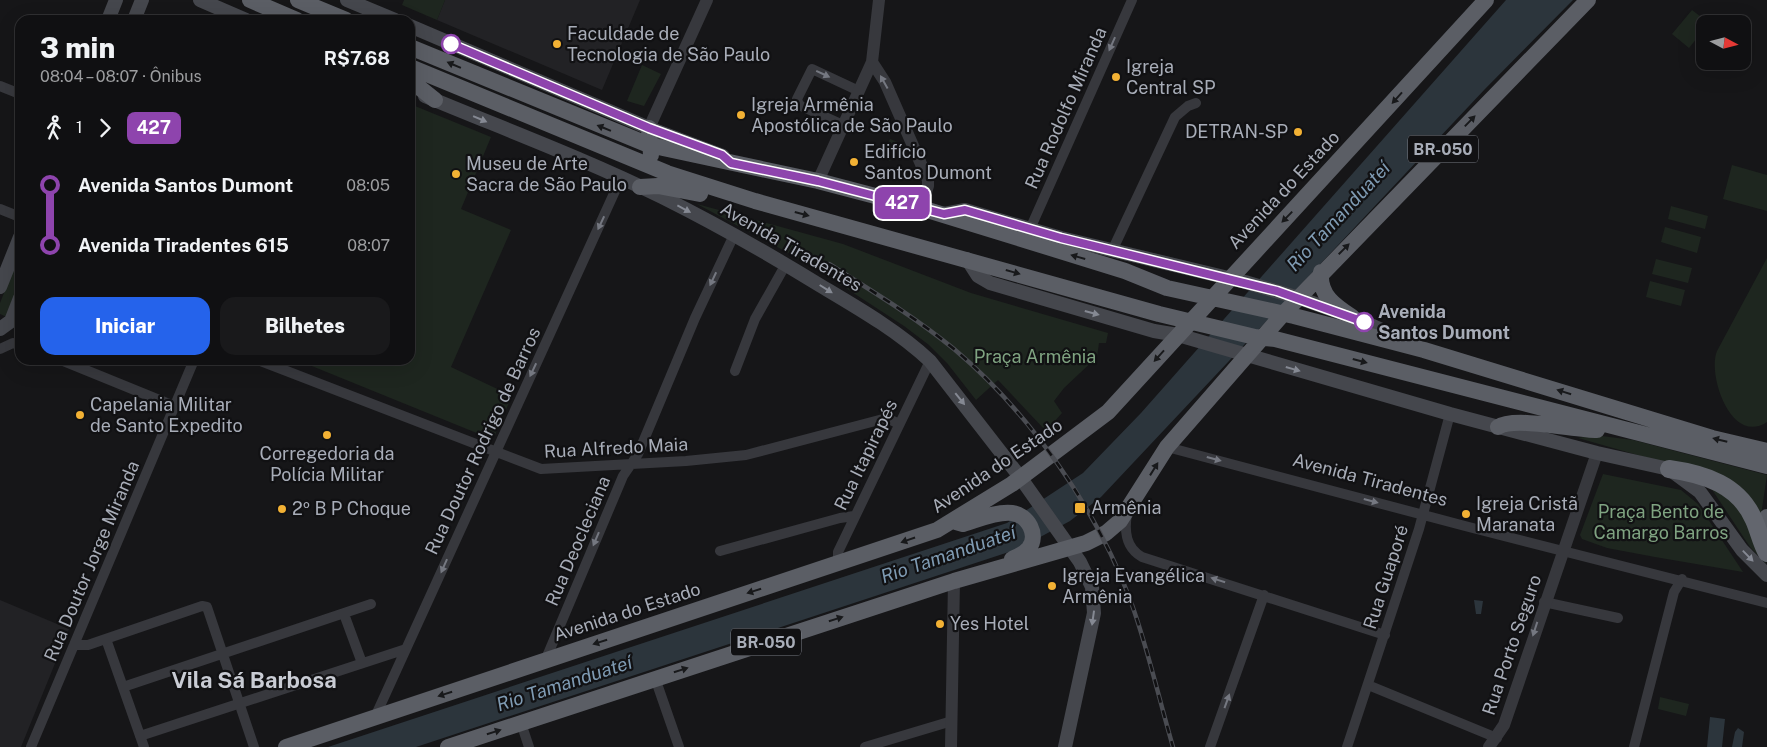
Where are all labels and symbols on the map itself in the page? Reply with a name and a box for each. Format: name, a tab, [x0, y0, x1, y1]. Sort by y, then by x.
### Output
north arrow	[1696, 15, 1751, 70]
place label: Faculdade de Tecnologia de São Paulo	[567, 23, 770, 65]
street label: Rua Rodolfo Miranda	[1020, 24, 1111, 192]
unlabelled marker	[441, 34, 461, 54]
one-way arrow	[1108, 37, 1116, 51]
marker: Faculdade de Tecnologia de São Paulo	[551, 38, 563, 50]
place label: Igreja Central SP	[1126, 56, 1216, 98]
one-way arrow	[446, 61, 461, 69]
one-way arrow	[816, 70, 830, 78]
marker: Igreja Central SP	[1110, 71, 1122, 83]
one-way arrow	[880, 75, 888, 89]
one-way arrow	[1391, 92, 1403, 104]
place label: Igreja Armênia Apostólica de São Paulo	[751, 94, 953, 136]
marker: Igreja Armênia Apostólica de São Paulo	[735, 109, 747, 121]
one-way arrow	[473, 115, 487, 123]
one-way arrow	[1464, 115, 1476, 127]
place label: DETRAN-SP	[1185, 121, 1288, 142]
one-way arrow	[597, 123, 611, 131]
street label: Avenida do Estado	[1224, 126, 1344, 253]
marker: DETRAN-SP	[1292, 126, 1304, 138]
road number: BR-050	[1408, 136, 1478, 162]
place label: Edifício Santos Dumont	[864, 141, 992, 183]
place label: Museu de Arte Sacra de São Paulo	[466, 153, 627, 195]
water label: Rio Tamanduateí	[1282, 155, 1396, 275]
marker: Edifício Santos Dumont	[848, 156, 860, 168]
marker: Museu de Arte Sacra de São Paulo	[450, 168, 462, 180]
line badge: 427	[873, 187, 931, 219]
street label: Avenida Tiradentes	[717, 198, 866, 296]
one-way arrow	[677, 205, 691, 213]
one-way arrow	[795, 210, 810, 218]
one-way arrow	[1281, 211, 1293, 223]
one-way arrow	[596, 216, 604, 230]
one-way arrow	[1338, 244, 1350, 256]
one-way arrow	[1071, 253, 1086, 261]
one-way arrow	[1006, 269, 1021, 277]
one-way arrow	[709, 272, 717, 286]
one-way arrow	[819, 284, 832, 293]
place label: Avenida Santos Dumont	[1378, 301, 1510, 343]
one-way arrow	[1084, 309, 1099, 317]
marker: Avenida Santos Dumont	[1354, 312, 1374, 332]
street label: Rua Doutor Rodrigo de Barros	[421, 324, 544, 558]
park label: Praça Armênia	[974, 346, 1096, 367]
one-way arrow	[1153, 350, 1165, 362]
one-way arrow	[1352, 358, 1367, 366]
one-way arrow	[529, 363, 537, 377]
one-way arrow	[1285, 365, 1300, 373]
one-way arrow	[1557, 387, 1572, 395]
one-way arrow	[954, 392, 965, 405]
place label: Capelania Militar de Santo Expedito	[90, 394, 243, 436]
street label: Rua Itapirapés	[830, 396, 901, 514]
marker: Capelania Militar de Santo Expedito	[74, 409, 86, 421]
street label: Avenida do Estado	[927, 414, 1066, 517]
marker: Corregedoria da Polícia Militar	[321, 429, 333, 441]
street label: Rua Alfredo Maia	[543, 433, 689, 462]
one-way arrow	[1712, 436, 1727, 444]
place label: Corregedoria da Polícia Militar	[260, 443, 394, 485]
street label: Avenida Tiradentes	[1290, 449, 1450, 510]
one-way arrow	[1207, 456, 1222, 464]
street label: Rua Doutor Jorge Miranda	[40, 457, 143, 664]
one-way arrow	[1149, 462, 1158, 475]
street label: Rua Deocleciana	[541, 473, 614, 609]
place label: Igreja Cristã Maranata	[1476, 493, 1578, 535]
place label: Armênia	[1091, 497, 1161, 518]
place label: 2º B P Choque	[292, 498, 411, 519]
one-way arrow	[1364, 498, 1379, 506]
marker: Armênia	[1073, 501, 1087, 515]
park label: Praça Bento de Camargo Barros	[1594, 501, 1728, 543]
marker: 2º B P Choque	[276, 503, 288, 515]
marker: Igreja Cristã Maranata	[1460, 508, 1472, 520]
water label: Rio Tamanduateí	[878, 520, 1021, 587]
street label: Rua Guaporé	[1359, 522, 1412, 632]
one-way arrow	[592, 532, 600, 546]
one-way arrow	[900, 536, 915, 544]
one-way arrow	[1742, 550, 1754, 562]
one-way arrow	[439, 559, 447, 573]
place label: Igreja Evangélica Armênia	[1062, 565, 1205, 607]
street label: Rua Porto Seguro	[1478, 572, 1545, 718]
one-way arrow	[1210, 576, 1225, 584]
street label: Avenida do Estado	[551, 578, 703, 645]
marker: Igreja Evangélica Armênia	[1046, 580, 1058, 592]
one-way arrow	[746, 587, 761, 595]
one-way arrow	[1089, 610, 1097, 626]
place label: Yes Hotel	[950, 613, 1029, 634]
one-way arrow	[828, 615, 843, 622]
marker: Yes Hotel	[934, 618, 946, 630]
one-way arrow	[1531, 622, 1539, 637]
road number: BR-050	[731, 628, 801, 656]
one-way arrow	[592, 639, 607, 647]
water label: Rio Tamanduateí	[493, 650, 637, 715]
one-way arrow	[674, 665, 689, 673]
district label: Vila Sá Barbosa	[171, 667, 337, 693]
one-way arrow	[438, 690, 453, 698]
one-way arrow	[1223, 693, 1231, 708]
one-way arrow	[487, 727, 502, 735]

